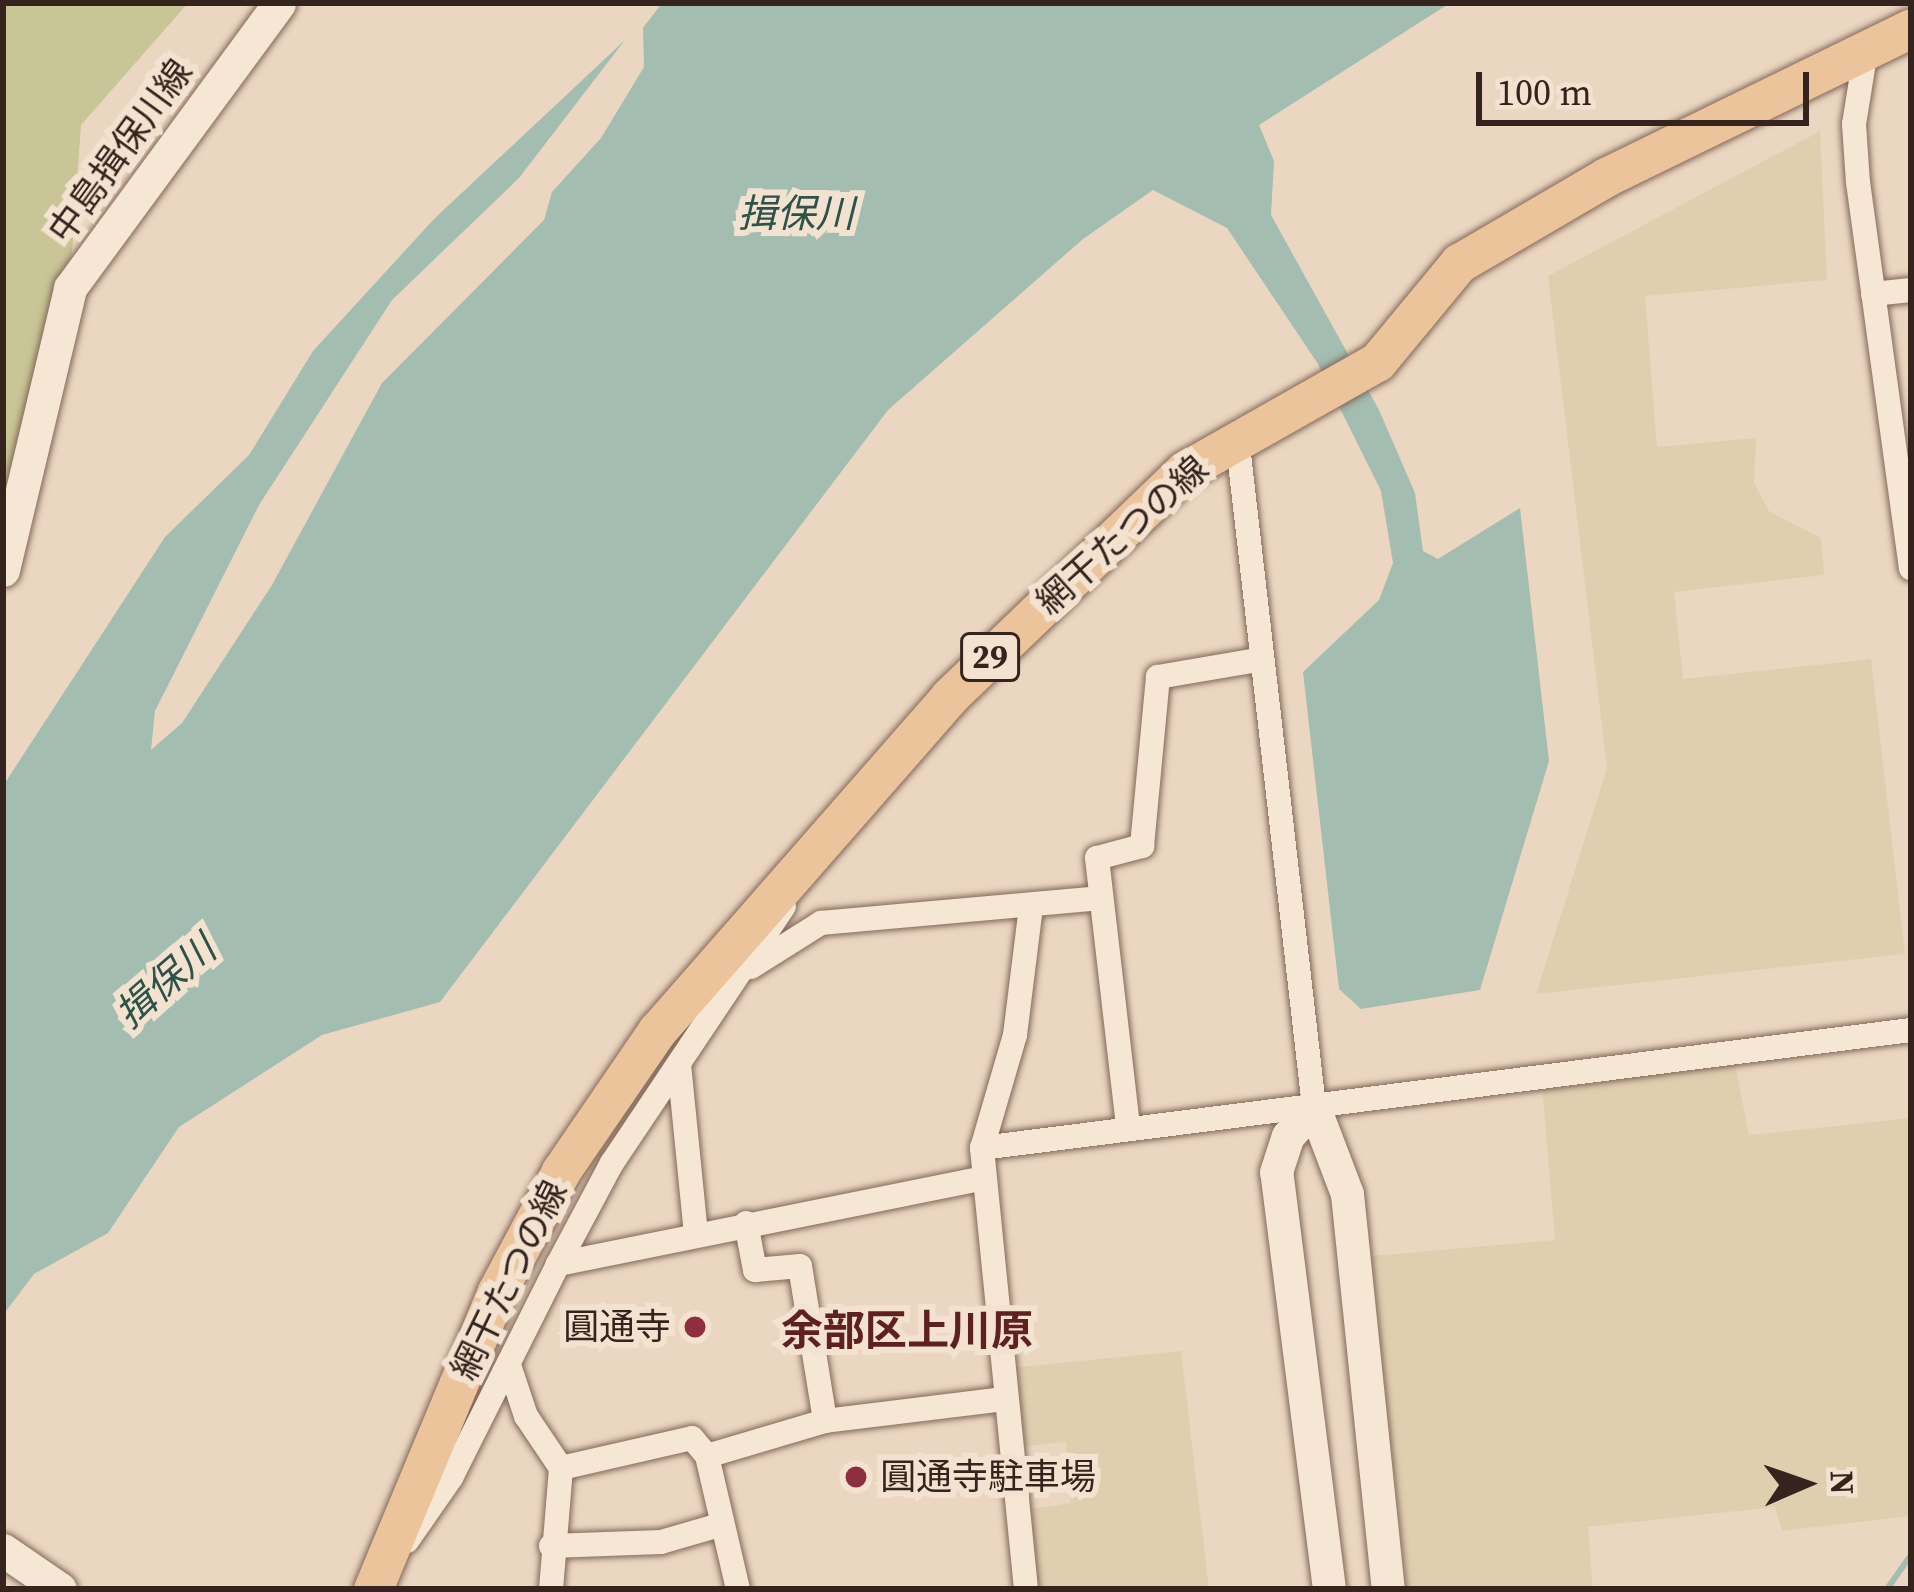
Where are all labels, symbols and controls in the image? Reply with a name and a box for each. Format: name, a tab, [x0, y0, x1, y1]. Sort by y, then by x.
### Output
scale bar	[1482, 48, 1815, 122]
street label: 中島揖保川線	[39, 51, 201, 251]
text: 100 m	[1497, 68, 1592, 117]
water label: 揖保川	[738, 191, 854, 237]
street label: 網干たつの線	[1027, 447, 1217, 623]
road number: 29	[960, 630, 1020, 684]
water label: 揖保川	[106, 926, 226, 1038]
street label: 網干たつの線	[442, 1173, 576, 1387]
place label: 圓通寺	[563, 1305, 671, 1349]
district label: 余部区上川原	[781, 1305, 1033, 1355]
marker: 圓通寺	[682, 1314, 708, 1340]
north arrow	[1746, 1424, 1866, 1544]
place label: 圓通寺駐車場	[880, 1455, 1096, 1499]
marker: 圓通寺駐車場	[843, 1464, 869, 1490]
text: N	[1820, 1470, 1865, 1496]

